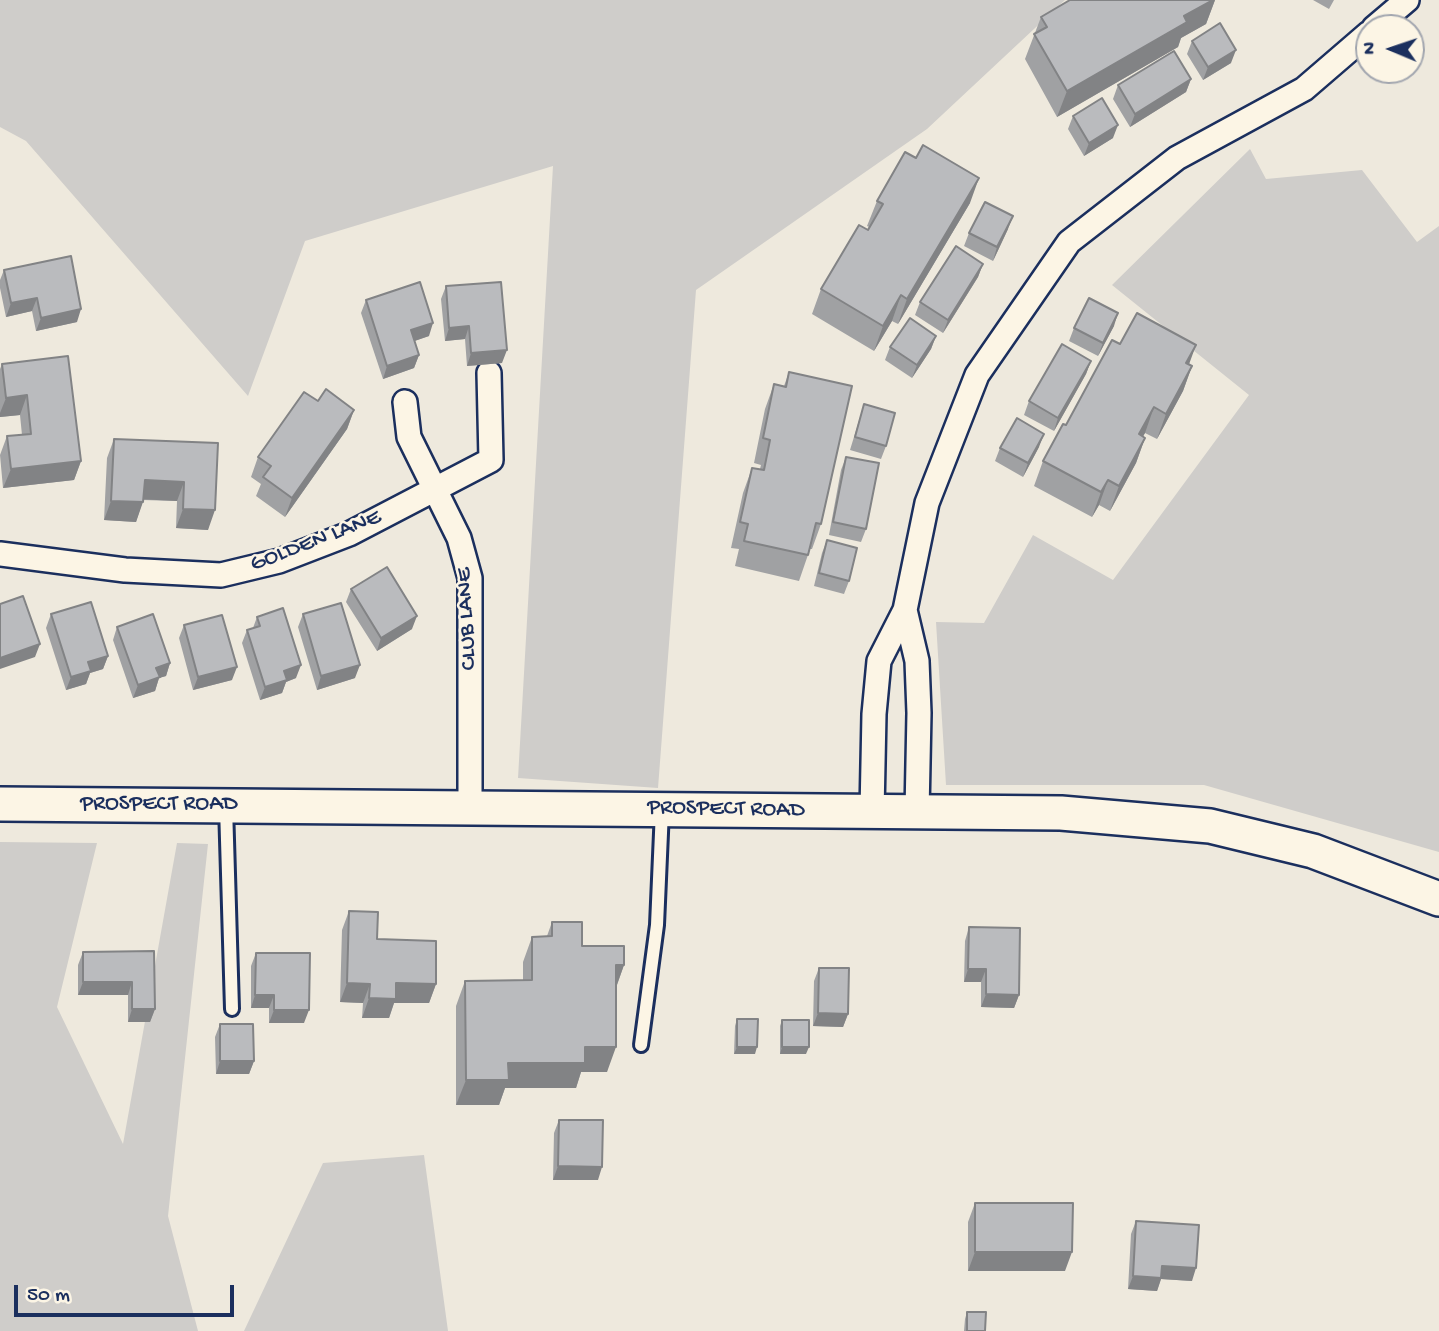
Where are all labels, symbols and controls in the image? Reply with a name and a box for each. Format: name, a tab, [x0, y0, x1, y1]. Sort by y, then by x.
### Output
north arrow	[1355, 14, 1425, 84]
text: N	[1359, 42, 1382, 55]
street label: GOLDEN LANE	[247, 504, 385, 580]
street label: CLUB LANE	[452, 567, 484, 671]
street label: PROSPECT ROAD	[80, 791, 238, 819]
street label: PROSPECT ROAD	[647, 795, 805, 825]
scale bar	[18, 1272, 238, 1316]
text: 50 m	[27, 1284, 70, 1309]

